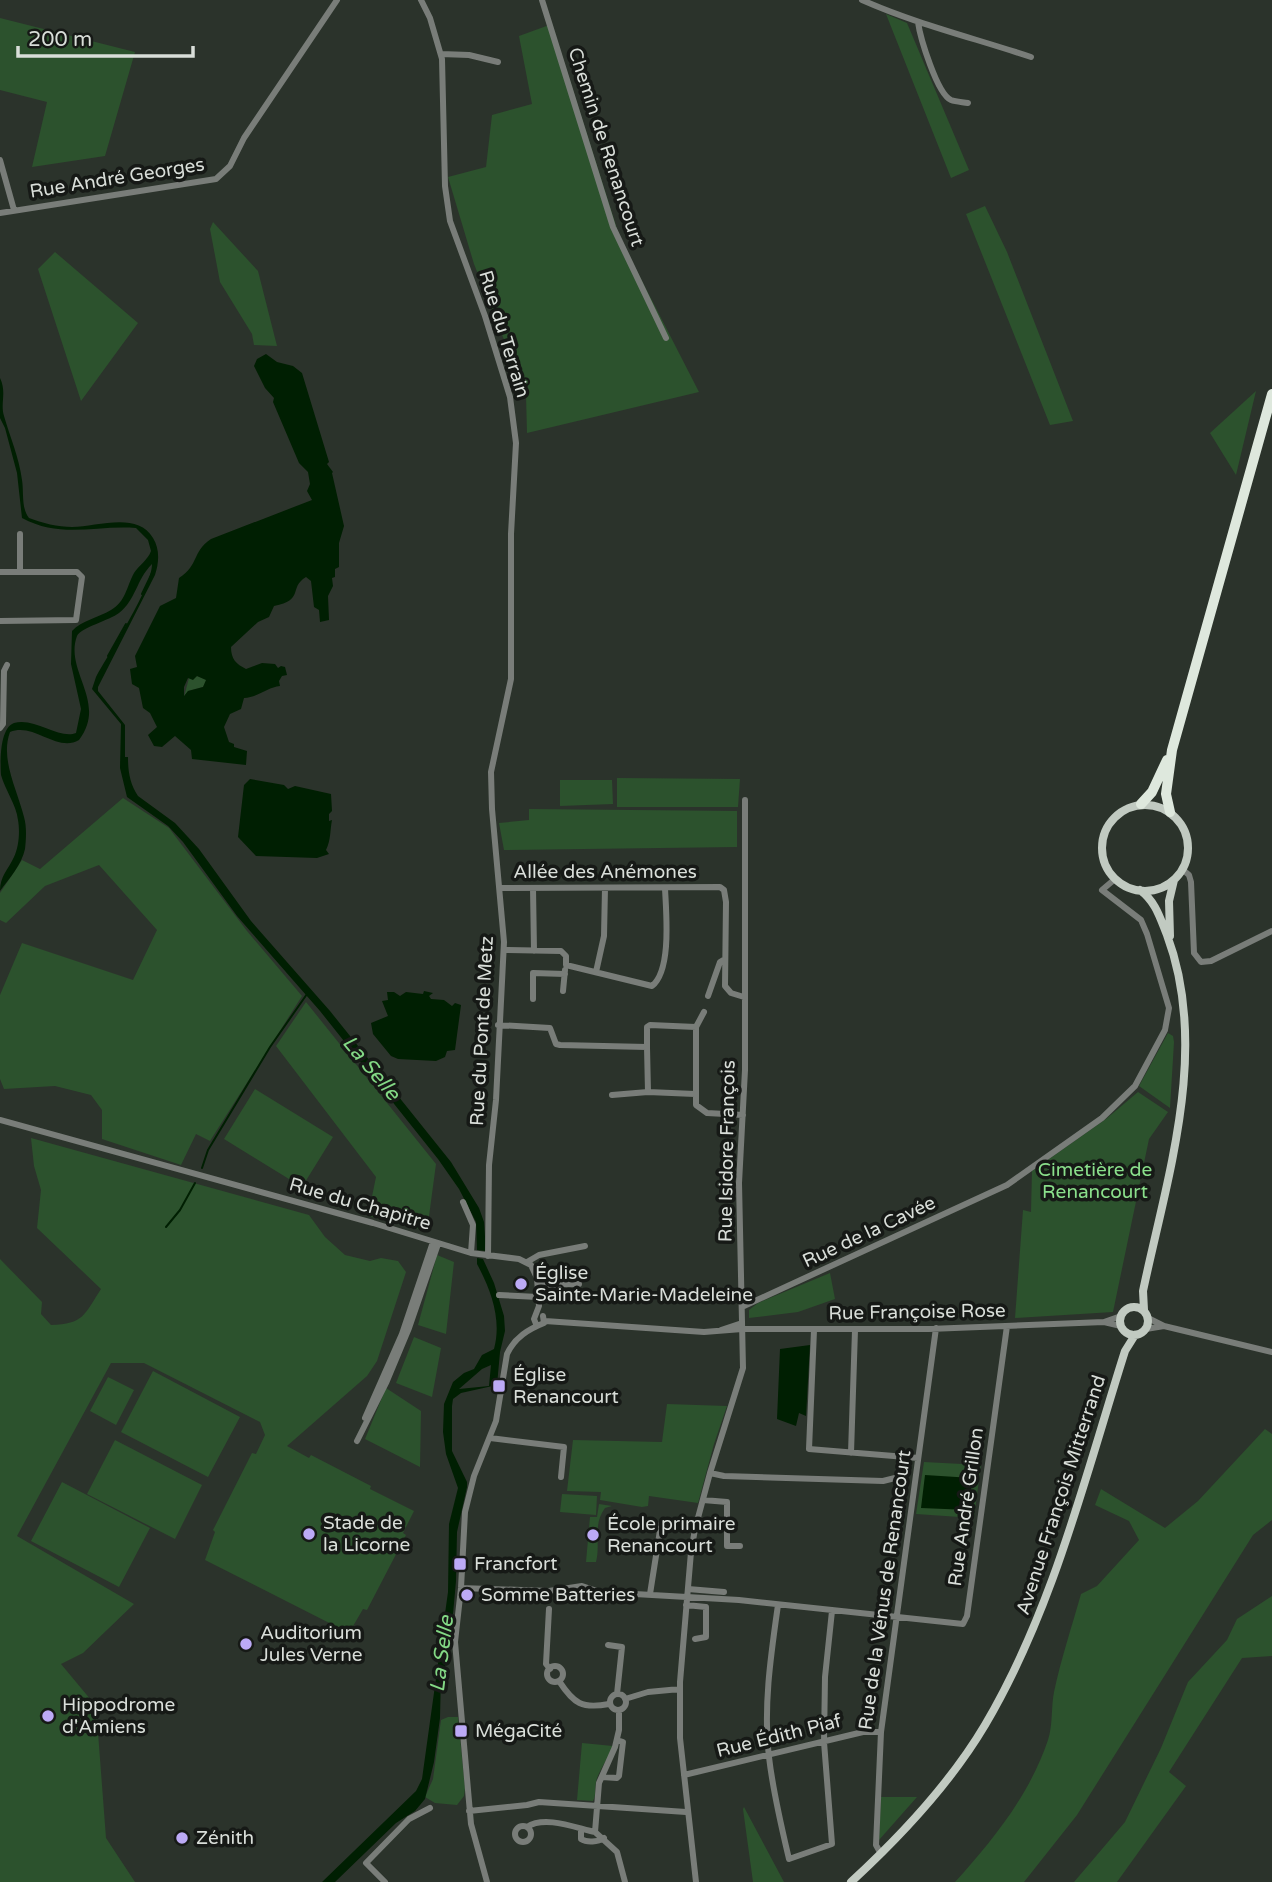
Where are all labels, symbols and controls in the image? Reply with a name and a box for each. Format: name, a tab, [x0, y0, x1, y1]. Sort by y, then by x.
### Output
scale bar	[18, 14, 192, 58]
text: 200 m	[28, 27, 92, 52]
street label: Chemin de Renancourt	[563, 45, 649, 249]
street label: Rue André Georges	[28, 153, 206, 203]
street label: Rue du Terrain	[474, 268, 534, 400]
street label: Allée des Anémones	[513, 861, 697, 883]
street label: Rue du Pont de Metz	[466, 935, 498, 1127]
water label: La Selle	[337, 1031, 406, 1106]
street label: Rue Isidore François	[714, 1060, 740, 1242]
park label: Cimetière de Renancourt	[1038, 1159, 1152, 1203]
street label: Rue du Chapitre	[287, 1173, 433, 1235]
street label: Rue de la Cavée	[799, 1192, 939, 1272]
place label: Église Sainte-Marie-Madeleine	[535, 1262, 753, 1306]
marker: Église Sainte-Marie-Madeleine	[513, 1276, 529, 1292]
street label: Rue Françoise Rose	[828, 1299, 1006, 1325]
place label: Église Renancourt	[513, 1364, 619, 1408]
street label: Avenue François Mitterrand	[1012, 1372, 1110, 1618]
marker: Église Renancourt	[491, 1378, 507, 1394]
street label: Rue André Grillon	[944, 1426, 988, 1588]
street label: Rue de la Vénus de Renancourt	[854, 1449, 916, 1731]
place label: Stade de la Licorne	[323, 1512, 410, 1556]
place label: École primaire Renancourt	[607, 1513, 735, 1557]
marker: Stade de la Licorne	[301, 1526, 317, 1542]
marker: École primaire Renancourt	[585, 1527, 601, 1543]
place label: Francfort	[474, 1553, 558, 1575]
marker: Francfort	[452, 1556, 468, 1572]
place label: Somme Batteries	[481, 1584, 635, 1606]
marker: Somme Batteries	[459, 1587, 475, 1603]
water label: La Selle	[425, 1613, 459, 1694]
place label: Auditorium Jules Verne	[260, 1622, 362, 1666]
marker: Auditorium Jules Verne	[238, 1636, 254, 1652]
place label: Hippodrome d'Amiens	[62, 1694, 175, 1738]
marker: Hippodrome d'Amiens	[40, 1708, 56, 1724]
street label: Rue Édith Piaf	[714, 1710, 845, 1762]
place label: MégaCité	[475, 1720, 562, 1742]
marker: MégaCité	[453, 1723, 469, 1739]
place label: Zénith	[196, 1827, 254, 1849]
marker: Zénith	[174, 1830, 190, 1846]

